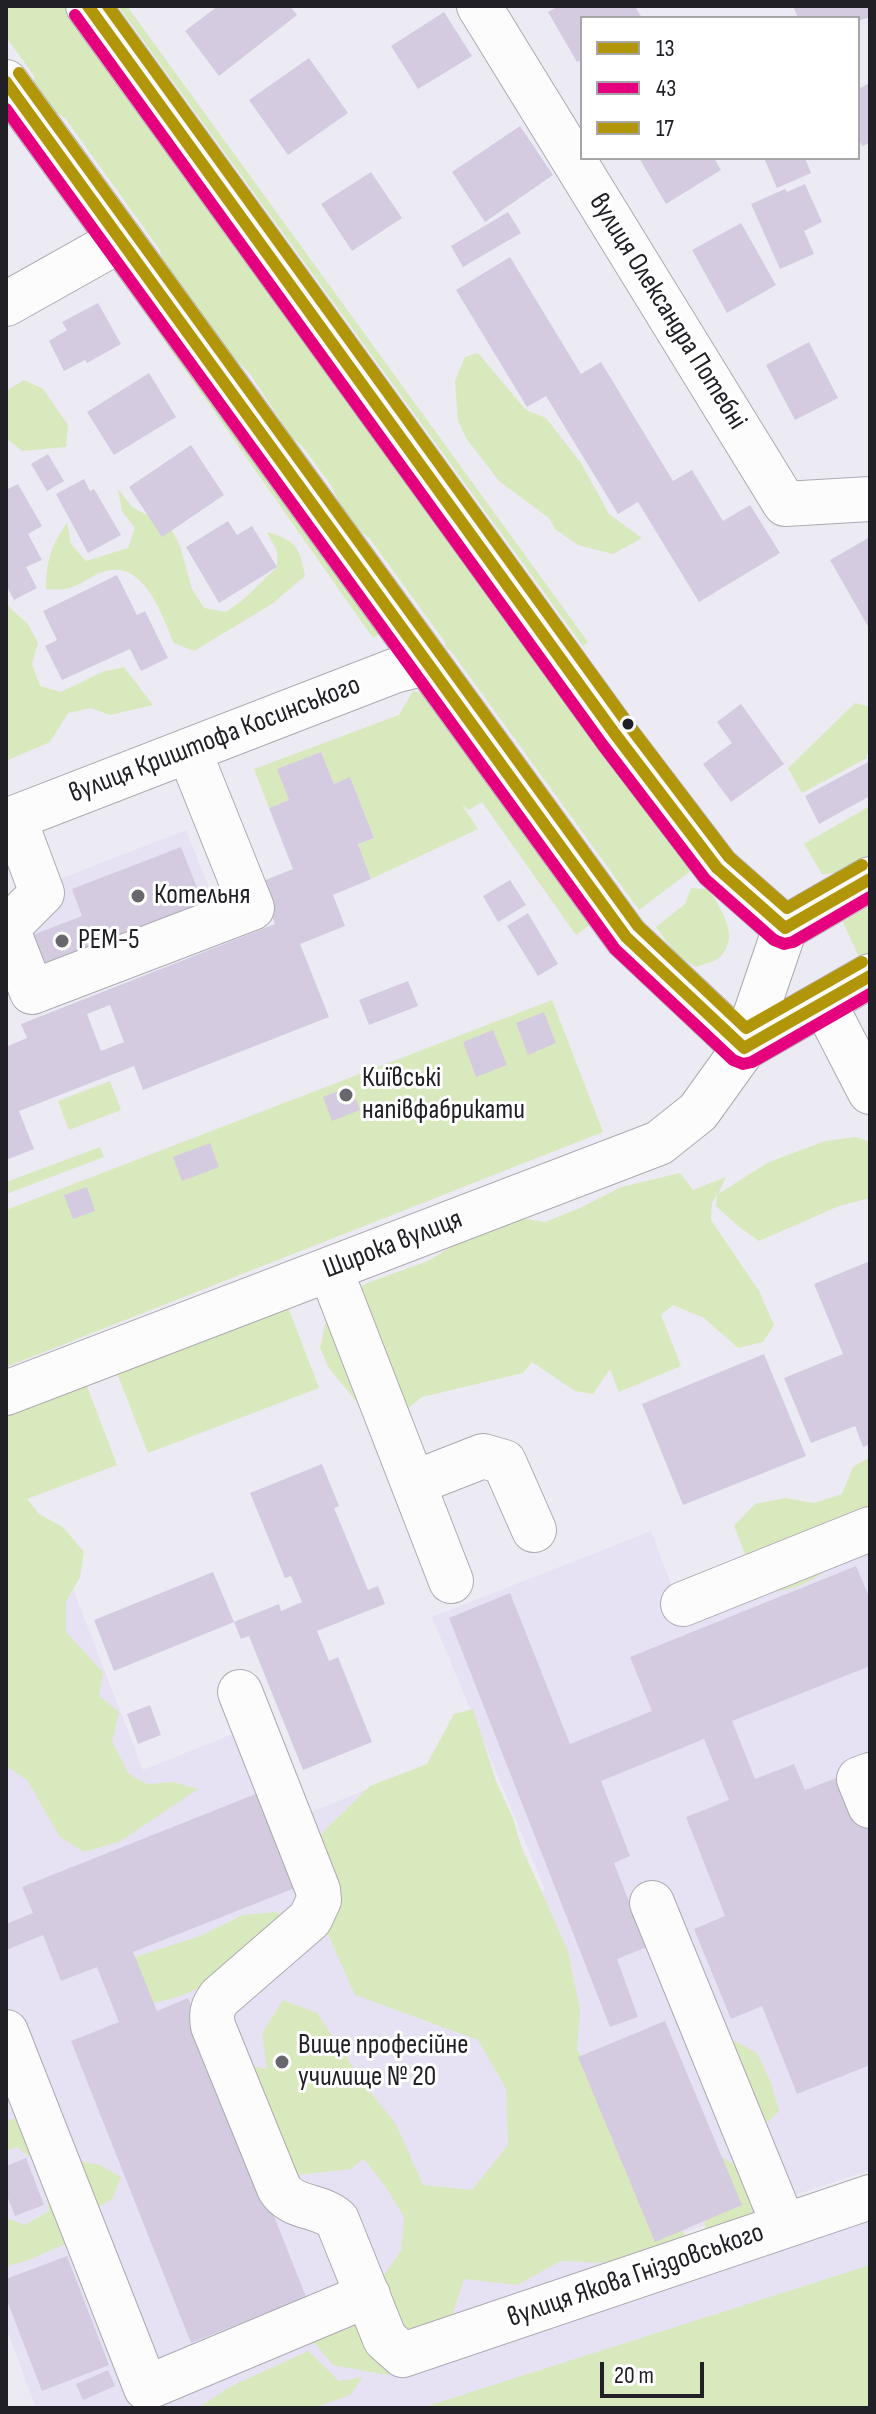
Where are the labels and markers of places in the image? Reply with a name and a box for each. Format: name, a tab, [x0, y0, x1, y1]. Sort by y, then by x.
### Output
unlabelled marker	[620, 716, 636, 732]
place label: Котельня	[154, 879, 251, 913]
marker: Котельня	[129, 887, 147, 905]
place label: РЕМ-5	[78, 924, 140, 958]
marker: РЕМ-5	[53, 932, 71, 950]
place label: Київські напівфабрикати	[362, 1062, 525, 1128]
marker: Київські напівфабрикати	[337, 1086, 355, 1104]
place label: Вище професійне училище № 20	[298, 2029, 468, 2095]
marker: Вище професійне училище № 20	[273, 2053, 291, 2071]

